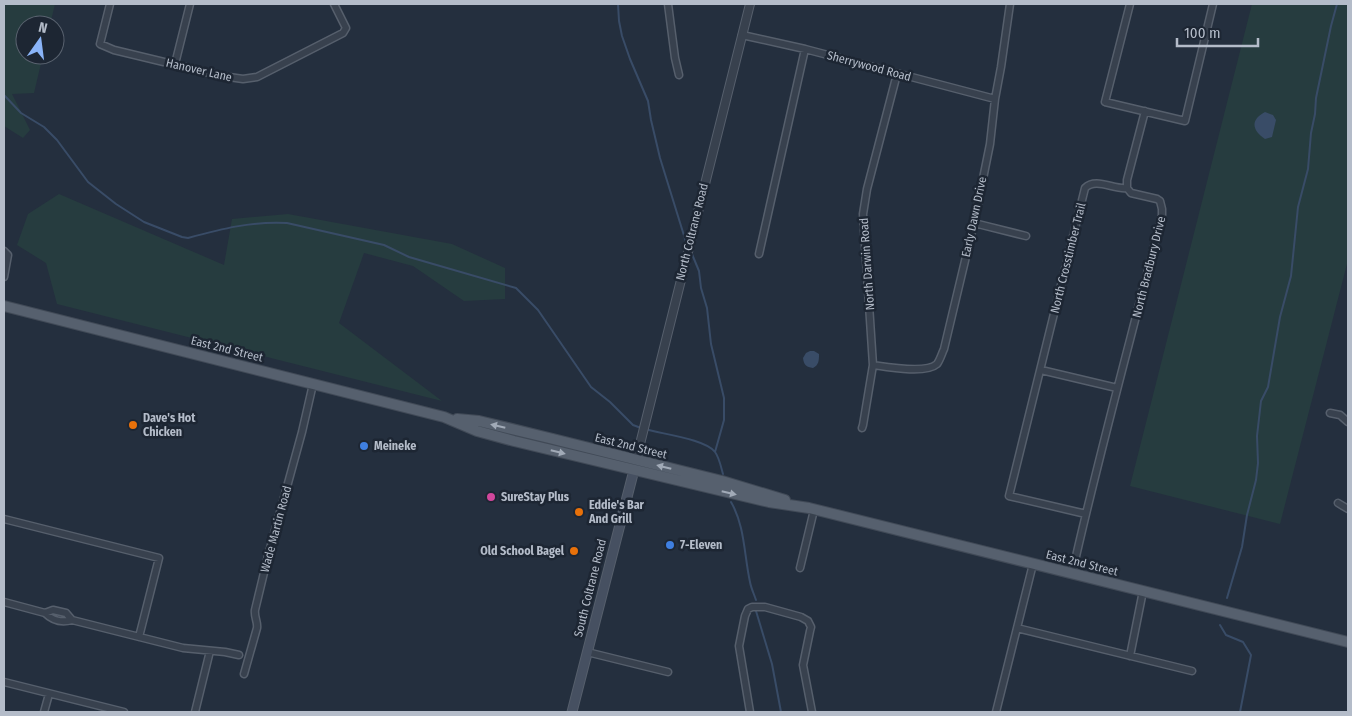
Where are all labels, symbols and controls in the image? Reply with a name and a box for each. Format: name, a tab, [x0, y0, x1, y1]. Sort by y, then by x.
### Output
north arrow	[15, 15, 65, 65]
scale bar	[1177, 15, 1258, 47]
text: N	[37, 19, 49, 37]
text: 100 m	[1184, 24, 1221, 42]
street label: Sherrywood Road	[825, 48, 913, 84]
street label: Hanover Lane	[165, 56, 233, 84]
street label: Early Dawn Drive	[959, 175, 989, 258]
street label: North Coltrane Road	[673, 182, 711, 282]
street label: North Crosstimber Trail	[1047, 201, 1089, 315]
street label: North Bradbury Drive	[1130, 215, 1168, 319]
street label: North Darwin Road	[857, 217, 877, 311]
street label: East 2nd Street	[190, 333, 264, 365]
place label: Dave's Hot Chicken	[143, 411, 196, 439]
marker: Dave's Hot Chicken	[127, 419, 139, 431]
one-way arrow	[491, 422, 506, 430]
street label: East 2nd Street	[594, 430, 668, 462]
place label: Meineke	[374, 439, 416, 453]
marker: Meineke	[358, 440, 370, 452]
one-way arrow	[551, 448, 566, 456]
one-way arrow	[656, 463, 671, 471]
street label: Wade Martin Road	[258, 484, 294, 574]
one-way arrow	[721, 489, 736, 497]
place label: SureStay Plus	[501, 490, 570, 504]
marker: SureStay Plus	[485, 491, 497, 503]
place label: Eddie's Bar And Grill	[588, 498, 645, 526]
marker: Eddie's Bar And Grill	[573, 506, 585, 518]
street label: South Coltrane Road	[571, 538, 609, 638]
place label: 7-Eleven	[680, 538, 722, 552]
marker: 7-Eleven	[664, 539, 676, 551]
place label: Old School Bagel	[480, 544, 565, 558]
marker: Old School Bagel	[568, 545, 580, 557]
street label: East 2nd Street	[1045, 547, 1119, 579]

